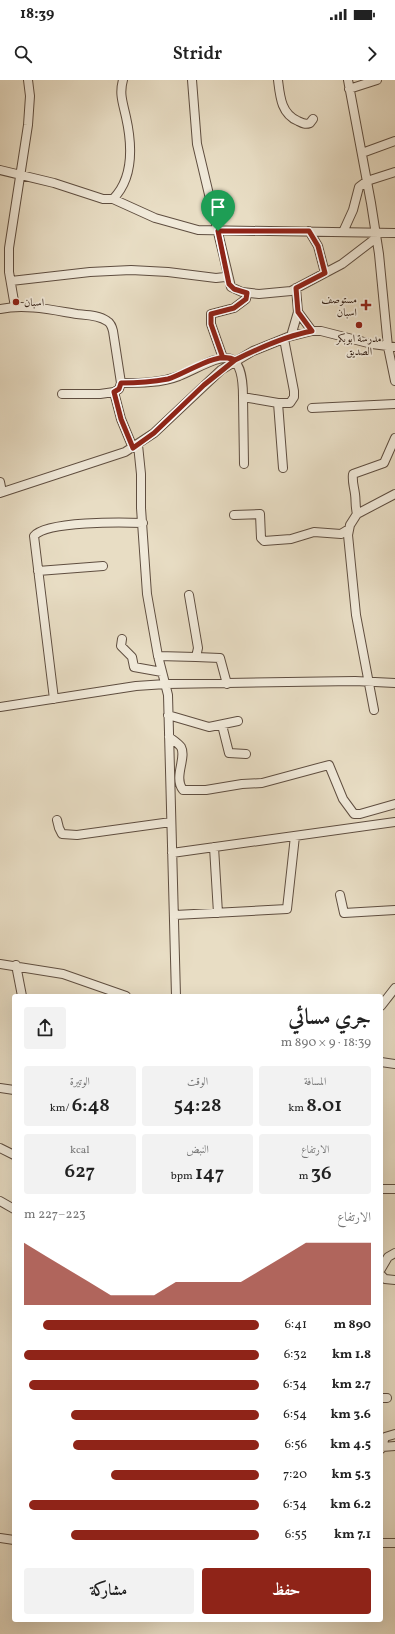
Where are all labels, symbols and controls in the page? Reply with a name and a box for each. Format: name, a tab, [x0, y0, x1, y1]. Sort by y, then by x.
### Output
text: 18:39	[20, 4, 54, 25]
text: Stridr	[173, 42, 222, 67]
icon: search	[12, 43, 34, 65]
icon: forward	[361, 43, 383, 65]
pin	[201, 190, 235, 231]
icon: arrive	[207, 196, 229, 218]
place label: مستوصف اسبان	[321, 293, 357, 321]
place label: اسبان	[24, 296, 44, 311]
marker: اسبان	[11, 297, 21, 307]
marker: مستوصف اسبان	[360, 299, 372, 311]
marker: مدرسة ابوبكر الصديق	[354, 320, 364, 330]
place label: مدرسة ابوبكر الصديق	[335, 332, 382, 360]
text: جري مسائي	[288, 1003, 371, 1034]
button: share	[24, 1007, 66, 1049]
text: 18:39 · 9 × 890 m	[281, 1034, 371, 1052]
text: الوتيرة	[70, 1075, 90, 1090]
text: الوقت	[187, 1075, 208, 1090]
text: المسافة	[304, 1075, 326, 1090]
text: 6:48	[72, 1092, 110, 1120]
text: 54:28	[173, 1092, 222, 1120]
text: 8.01	[306, 1092, 342, 1120]
text: /km	[50, 1101, 72, 1116]
text: km	[288, 1101, 306, 1116]
text: kcal	[70, 1143, 90, 1158]
text: النبض	[186, 1143, 209, 1158]
text: الارتفاع	[301, 1143, 329, 1158]
text: 627	[65, 1158, 95, 1186]
text: 147	[195, 1160, 224, 1188]
text: 36	[311, 1160, 332, 1188]
text: bpm	[171, 1169, 195, 1184]
text: m	[299, 1169, 311, 1184]
text: 223–227 m	[24, 1206, 86, 1224]
text: الارتفاع	[337, 1209, 371, 1227]
text: 6:41	[285, 1316, 307, 1334]
text: 890 m	[333, 1316, 371, 1334]
text: 6:32	[284, 1346, 307, 1364]
text: 1.8 km	[332, 1346, 371, 1364]
text: 6:34	[283, 1376, 307, 1394]
text: 2.7 km	[332, 1376, 371, 1394]
text: 6:54	[283, 1406, 307, 1424]
text: 3.6 km	[330, 1406, 371, 1424]
text: 6:56	[285, 1436, 307, 1454]
text: 4.5 km	[330, 1436, 371, 1454]
text: 7:20	[283, 1466, 307, 1484]
text: 5.3 km	[332, 1466, 371, 1484]
text: 6:34	[283, 1496, 307, 1514]
text: 6.2 km	[330, 1496, 371, 1514]
text: 6:55	[285, 1526, 307, 1544]
text: 7.1 km	[334, 1526, 371, 1544]
button: مشاركة	[24, 1568, 194, 1614]
button: حفظ	[202, 1568, 371, 1614]

